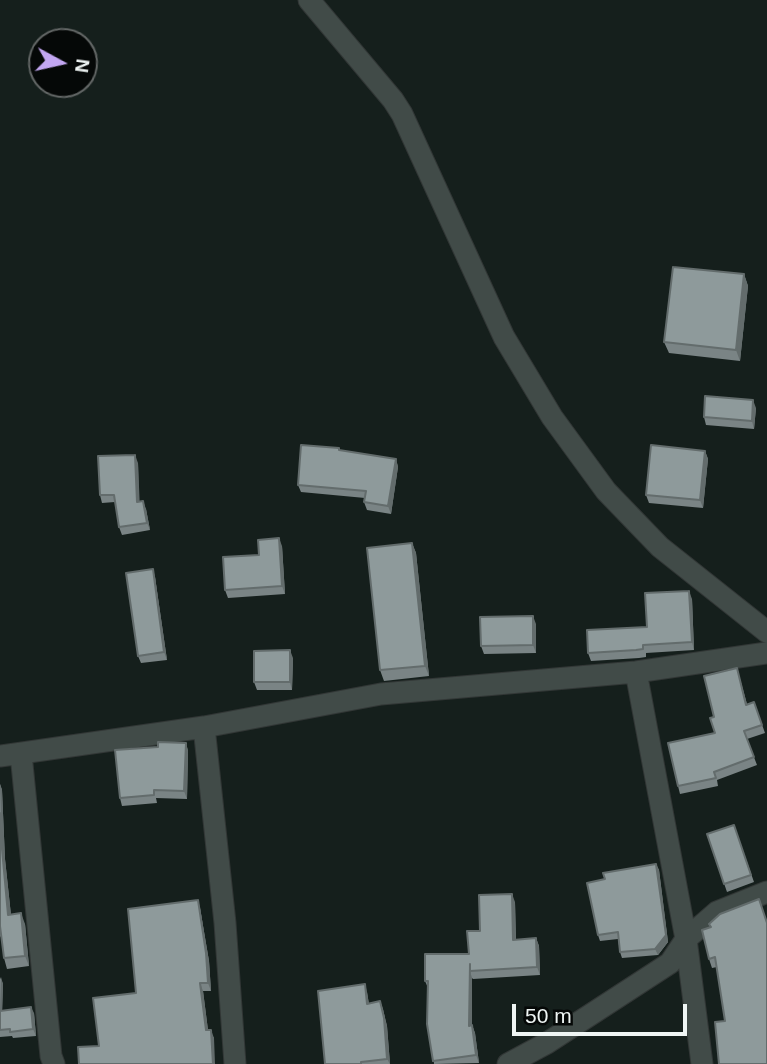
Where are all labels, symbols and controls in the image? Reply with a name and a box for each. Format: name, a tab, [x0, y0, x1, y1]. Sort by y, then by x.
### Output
north arrow	[28, 28, 98, 98]
text: N	[71, 57, 94, 74]
scale bar	[515, 990, 690, 1034]
text: 50 m	[525, 1004, 572, 1027]

